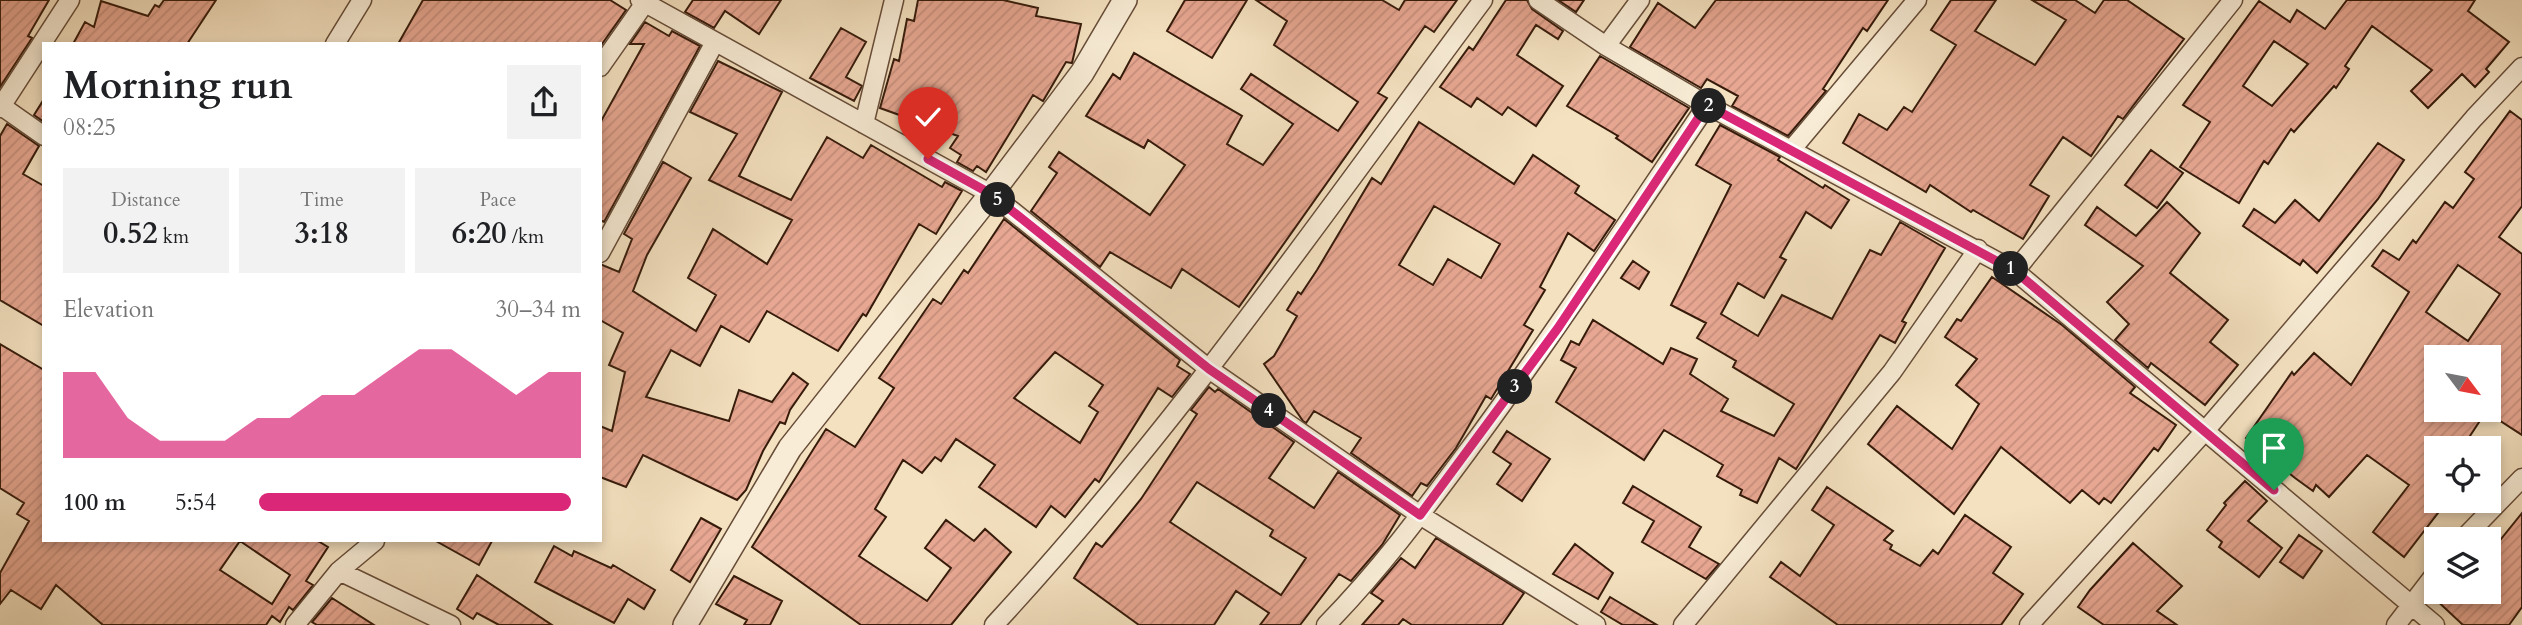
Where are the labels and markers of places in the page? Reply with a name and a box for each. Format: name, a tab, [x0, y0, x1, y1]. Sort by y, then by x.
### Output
pin	[898, 87, 958, 159]
pin: 2	[1692, 88, 1726, 124]
pin: 5	[981, 182, 1016, 218]
pin: 1	[1994, 252, 2028, 286]
pin: 3	[1498, 370, 1532, 404]
pin: 4	[1252, 394, 1286, 428]
pin	[2244, 418, 2304, 490]

